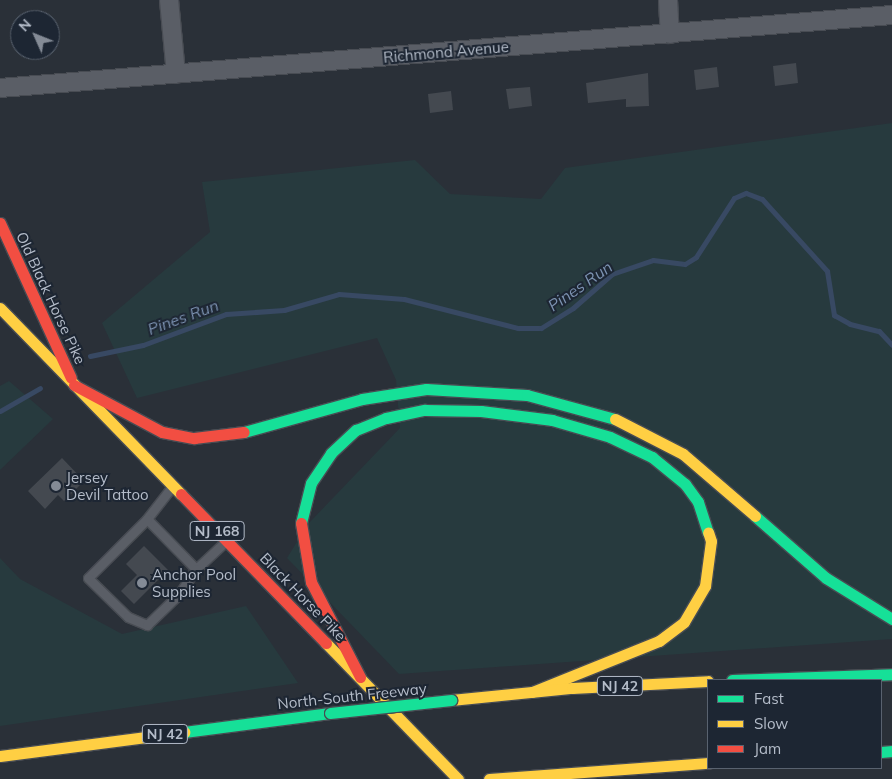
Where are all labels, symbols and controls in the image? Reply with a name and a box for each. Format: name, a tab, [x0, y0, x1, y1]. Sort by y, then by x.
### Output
north arrow	[10, 10, 60, 60]
text: N	[15, 15, 35, 35]
street label: Richmond Avenue	[383, 38, 509, 66]
street label: Old Black Horse Pike	[12, 229, 90, 367]
water label: Pines Run	[544, 257, 616, 315]
water label: Pines Run	[145, 295, 221, 339]
place label: Jersey Devil Tattoo	[66, 468, 149, 503]
marker: Jersey Devil Tattoo	[50, 480, 62, 492]
road number: NJ 168	[190, 520, 244, 542]
street label: Black Horse Pike	[256, 549, 350, 645]
place label: Anchor Pool Supplies	[152, 565, 236, 600]
marker: Anchor Pool Supplies	[136, 577, 148, 589]
road number: NJ 42	[596, 674, 644, 698]
street label: North-South Freeway	[277, 679, 427, 713]
legend	[707, 679, 882, 769]
text: Fast	[754, 689, 784, 708]
text: Slow	[754, 714, 788, 733]
road number: NJ 42	[141, 722, 189, 746]
text: Jam	[754, 739, 781, 758]

